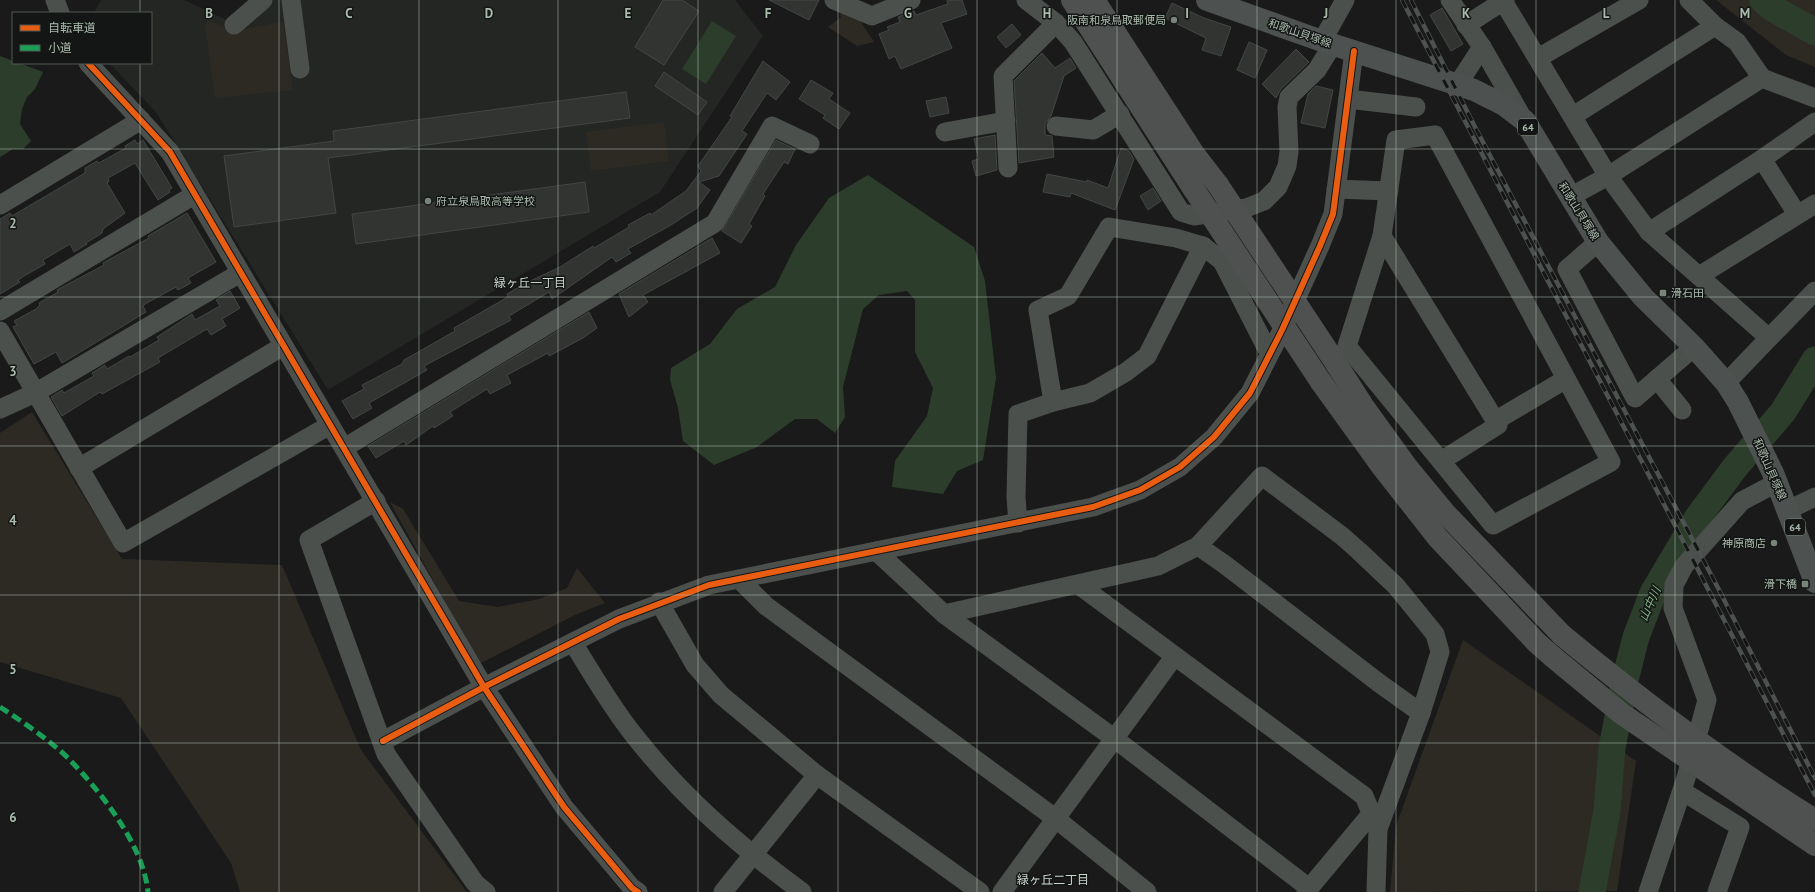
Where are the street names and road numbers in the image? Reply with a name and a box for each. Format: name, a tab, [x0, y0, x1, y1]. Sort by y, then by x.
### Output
street label: 和歌山貝塚線	[1267, 16, 1333, 50]
road number: 64	[1518, 119, 1538, 135]
street label: 和歌山貝塚線	[1556, 179, 1602, 243]
street label: 和歌山貝塚線	[1750, 436, 1790, 502]
road number: 64	[1785, 519, 1805, 535]

